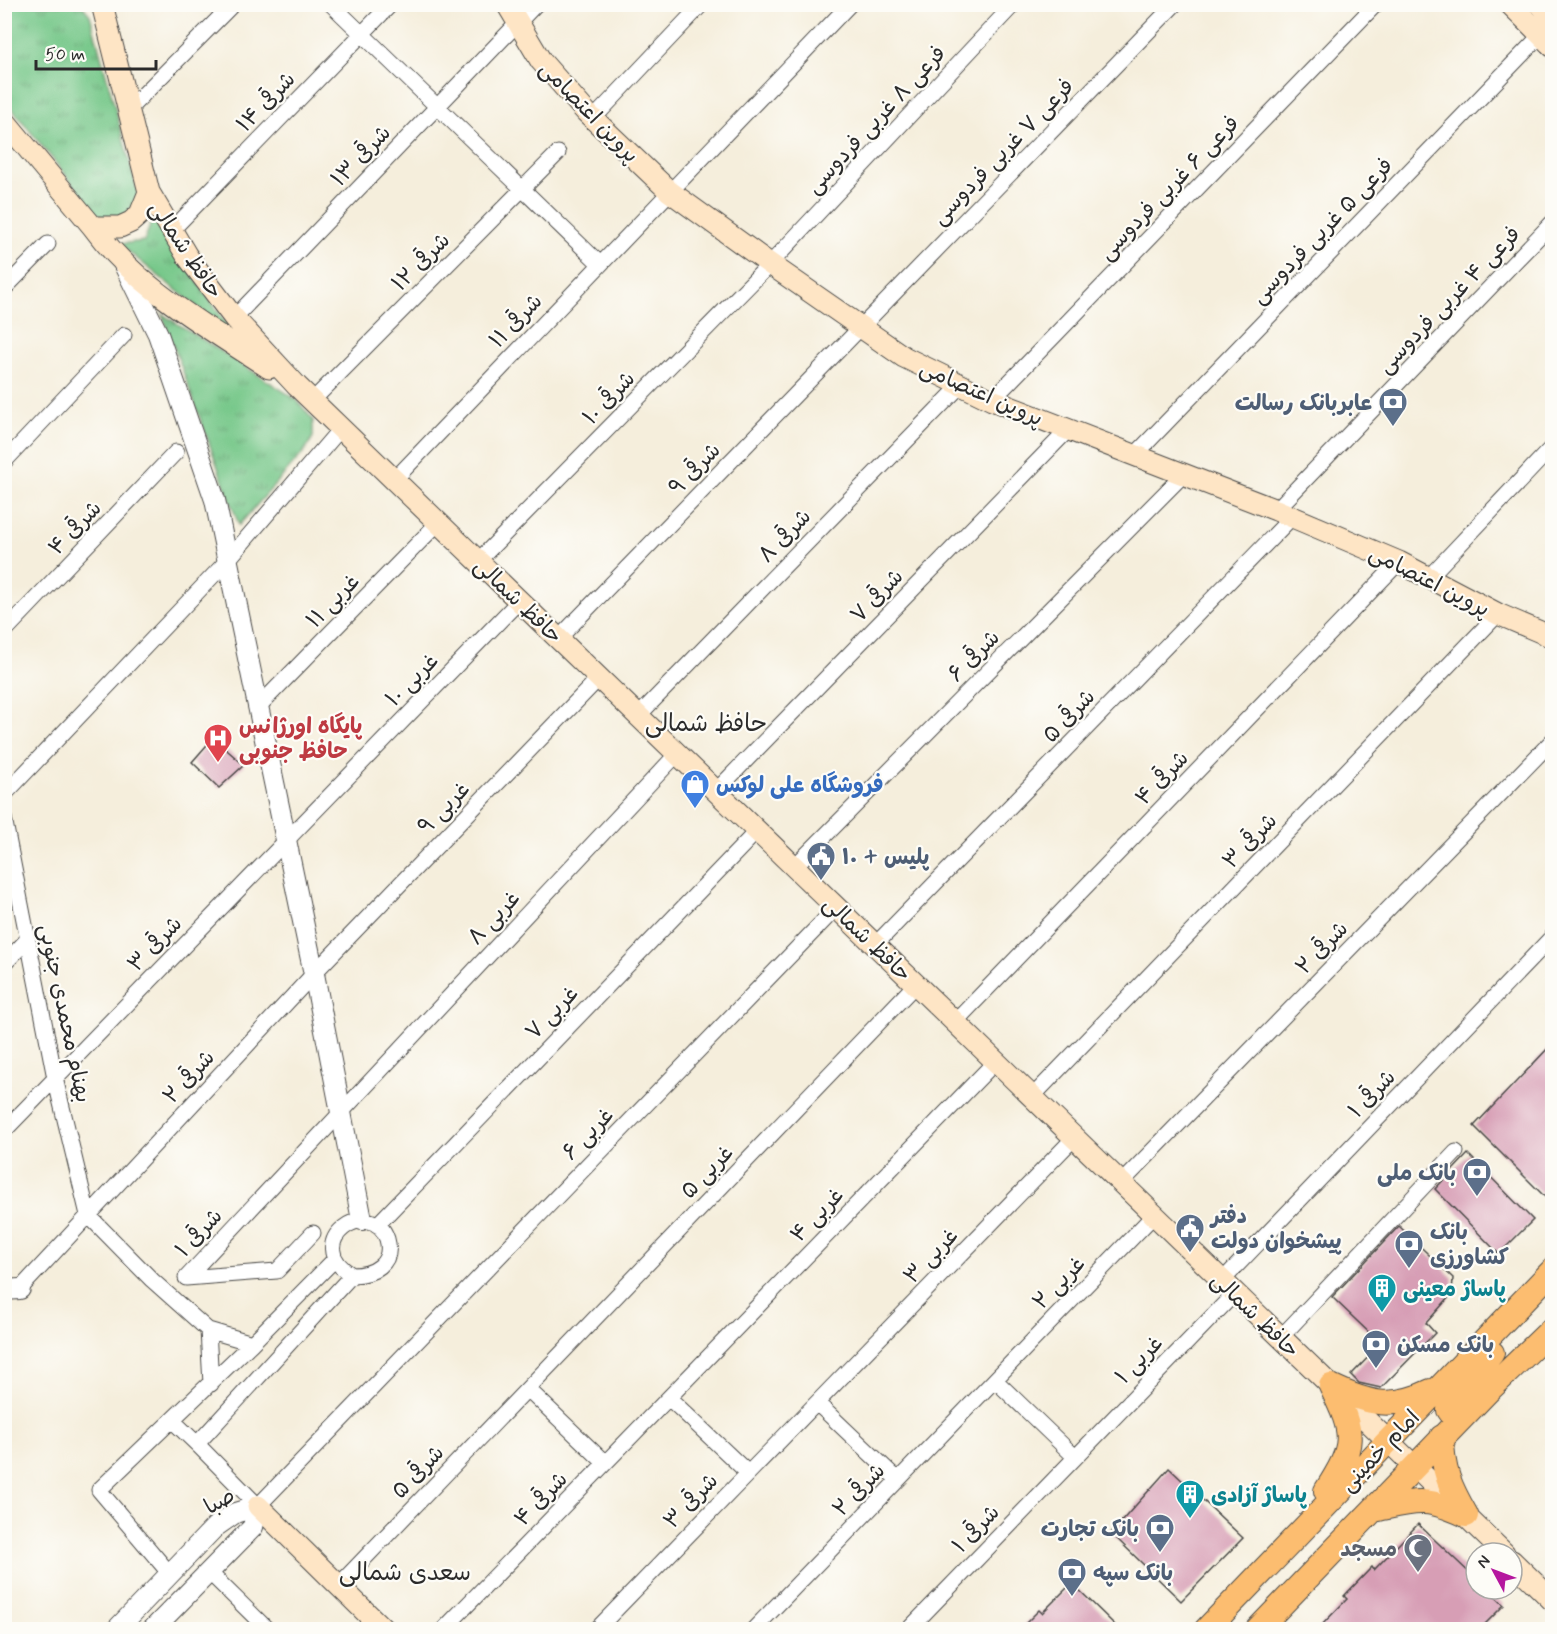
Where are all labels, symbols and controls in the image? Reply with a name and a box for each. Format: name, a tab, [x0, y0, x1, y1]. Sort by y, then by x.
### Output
scale bar	[36, 33, 156, 71]
street label: فرعی ۸ غربی فردوسی	[800, 40, 953, 201]
text: 50 m	[45, 43, 85, 67]
street label: پروین اعتصامی	[533, 55, 644, 169]
street label: ۱۴ شرقی	[230, 65, 302, 139]
street label: فرعی ۷ غربی فردوسی	[926, 73, 1081, 232]
street label: فرعی ۶ غربی فردوسی	[1093, 110, 1246, 267]
street label: ۱۳ شرقی	[325, 119, 398, 193]
street label: فرعی ۵ غربی فردوسی	[1245, 152, 1400, 311]
street label: حافظ شمالی	[142, 196, 228, 305]
street label: فرعی ۴ غربی فردوسی	[1372, 221, 1527, 380]
street label: ۱۲ شرقی	[385, 226, 457, 298]
street label: ۱۱ شرقی	[483, 288, 549, 355]
street label: پروین اعتصامی	[915, 354, 1047, 433]
street label: شرقی ۱۰	[576, 365, 642, 431]
bank icon: عابربانک رسالت	[1377, 386, 1409, 428]
place label: عابربانک رسالت	[1235, 390, 1372, 418]
street label: شرقی ۹	[663, 436, 727, 502]
street label: ۴ شرقی	[42, 494, 108, 562]
street label: ۸ شرقی	[752, 503, 818, 569]
street label: پروین اعتصامی	[1364, 539, 1494, 624]
street label: حافظ شمالی	[467, 552, 568, 651]
street label: ۷ شرقی	[844, 563, 910, 629]
street label: ۱۱ غربی	[301, 568, 366, 635]
street label: ۶ شرقی	[942, 624, 1006, 688]
street label: ۱۰ غربی	[380, 648, 445, 713]
street label: ۵ شرقی	[1036, 683, 1102, 749]
district label: حافظ شمالی	[645, 709, 767, 740]
place label: پایگاه اورژانس حافظ جنوبی	[239, 712, 363, 766]
hospital icon: پایگاه اورژانس حافظ جنوبی	[202, 722, 234, 764]
street label: ۴ شرقی	[1129, 744, 1195, 812]
shop icon: فروشگاه علی لوکس	[679, 768, 711, 810]
place label: فروشگاه علی لوکس	[716, 771, 883, 800]
street label: ۹ غربی	[412, 776, 476, 841]
street label: ۳ شرقی	[1216, 807, 1284, 875]
public building icon: پلیس + ۱۰	[805, 840, 837, 882]
place label: پلیس + ۱۰	[842, 844, 930, 872]
street label: ۸ غربی	[462, 885, 527, 952]
street label: حافظ شمالی	[816, 890, 917, 989]
street label: ۳ شرقی	[121, 910, 189, 978]
street label: ۲ شرقی	[1289, 915, 1355, 981]
street label: بهنام محمدی جنوبی	[29, 921, 97, 1106]
street label: ۷ غربی	[520, 980, 585, 1046]
street label: ۲ شرقی	[157, 1044, 222, 1110]
street label: ۱ شرقی	[1342, 1063, 1402, 1125]
street label: ۶ غربی	[557, 1102, 620, 1167]
street label: ۵ غربی	[675, 1139, 740, 1205]
bank icon: بانک ملی	[1461, 1156, 1493, 1198]
place label: بانک ملی	[1377, 1160, 1456, 1188]
street label: ۴ غربی	[785, 1182, 850, 1249]
street label: ۱ شرقی	[169, 1202, 229, 1264]
place label: دفتر پیشخوان دولت	[1209, 1203, 1342, 1256]
public building icon: دفتر پیشخوان دولت	[1174, 1212, 1206, 1254]
place label: بانک کشاورزی	[1430, 1219, 1509, 1272]
street label: ۳ غربی	[898, 1222, 965, 1290]
bank icon: بانک کشاورزی	[1393, 1228, 1425, 1270]
street label: ۲ غربی	[1027, 1251, 1092, 1316]
street label: حافظ شمالی	[1204, 1266, 1305, 1365]
building icon: پاساژ معینی	[1366, 1272, 1398, 1314]
place label: پاساژ معینی	[1403, 1276, 1507, 1304]
bank icon: بانک مسکن	[1360, 1328, 1392, 1370]
street label: ۱ غربی	[1110, 1330, 1169, 1391]
place label: بانک مسکن	[1397, 1332, 1494, 1360]
street label: امام خمینی	[1334, 1404, 1427, 1499]
street label: ۵ شرقی	[385, 1439, 451, 1505]
street label: ۲ شرقی	[826, 1457, 892, 1523]
street label: ۴ شرقی	[508, 1465, 574, 1533]
street label: ۳ شرقی	[657, 1467, 725, 1535]
building icon: پاساژ آزادی	[1174, 1478, 1206, 1520]
street label: صبا	[199, 1482, 241, 1522]
place label: پاساژ آزادی	[1211, 1482, 1308, 1510]
street label: ۱ شرقی	[946, 1498, 1006, 1560]
bank icon: بانک تجارت	[1144, 1512, 1176, 1554]
place label: بانک تجارت	[1041, 1516, 1139, 1544]
mosque icon: مسجد	[1402, 1532, 1434, 1574]
place label: مسجد	[1341, 1536, 1397, 1564]
north arrow	[1464, 1541, 1524, 1601]
text: N	[1472, 1551, 1495, 1573]
bank icon: بانک سپه	[1056, 1556, 1088, 1598]
district label: سعدی شمالی	[339, 1558, 471, 1589]
place label: بانک سپه	[1093, 1560, 1173, 1588]

